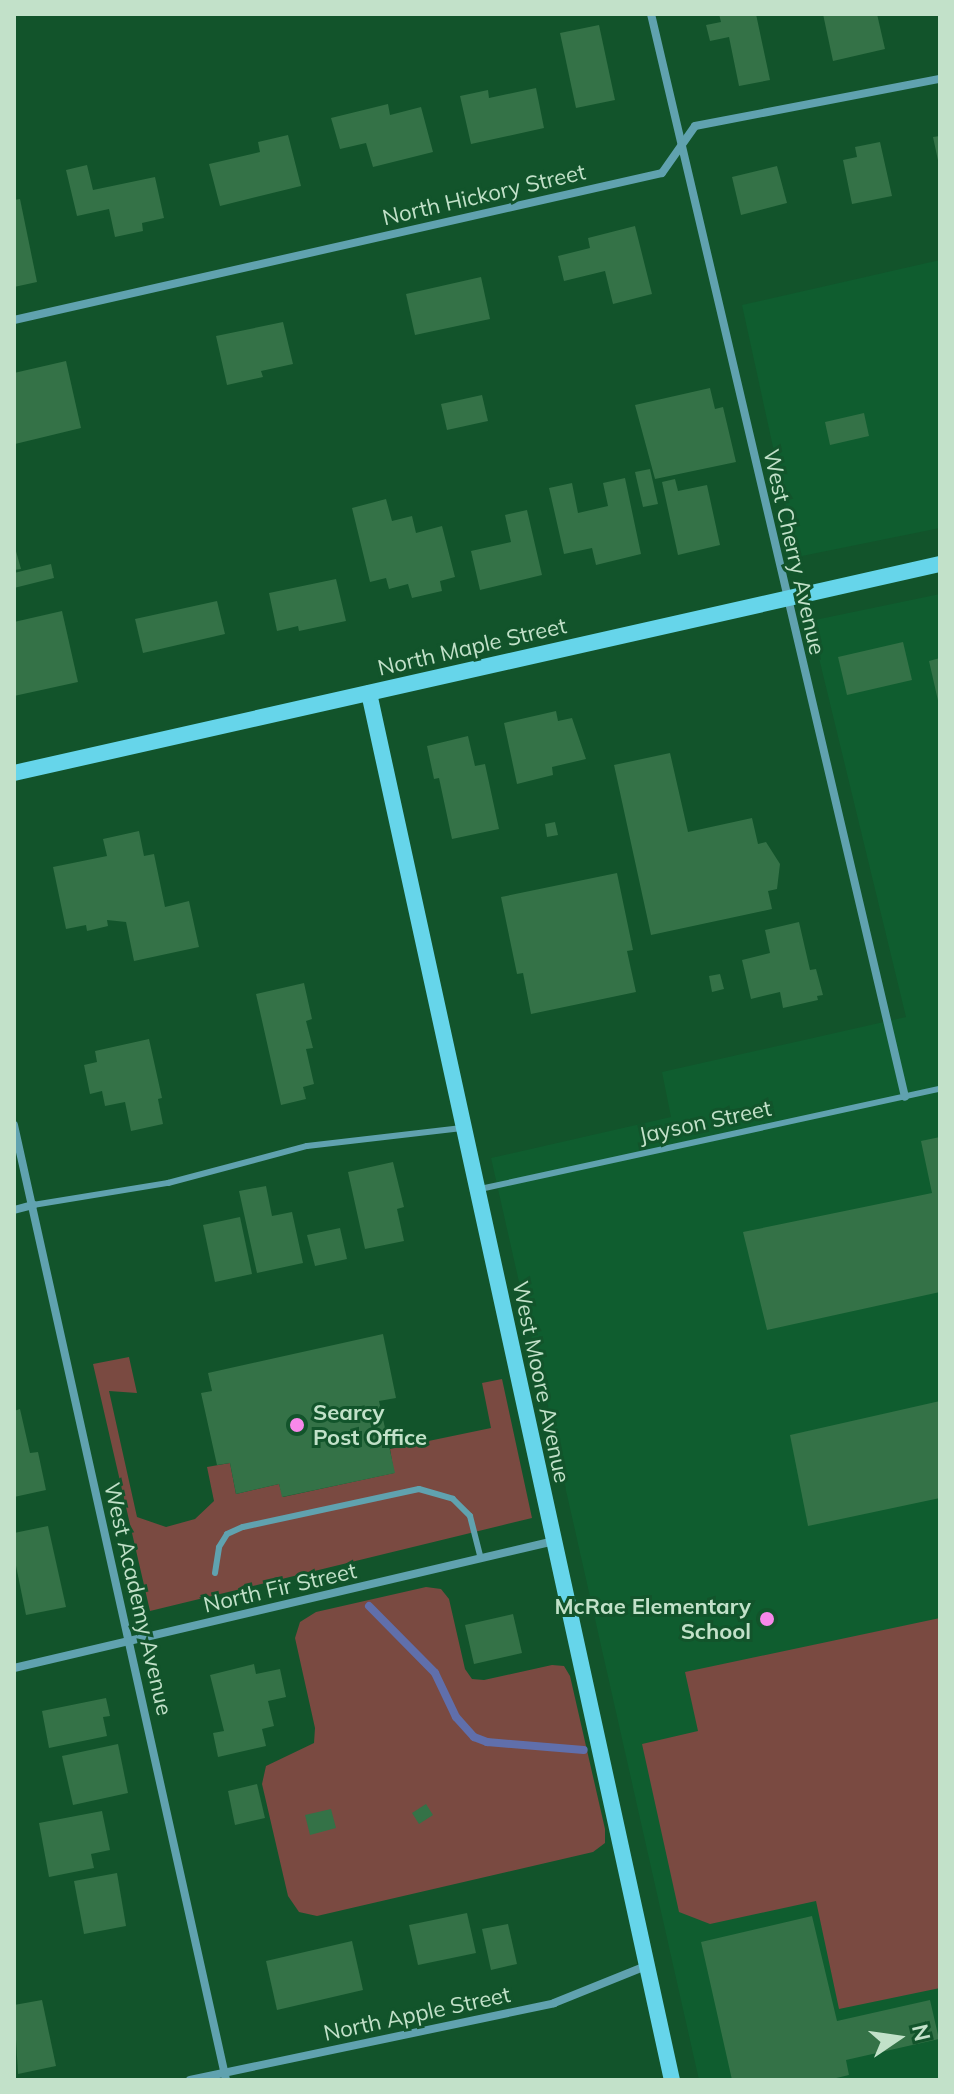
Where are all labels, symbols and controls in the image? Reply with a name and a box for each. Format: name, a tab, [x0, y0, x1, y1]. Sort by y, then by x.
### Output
street label: North Hickory Street	[380, 159, 588, 231]
street label: West Cherry Avenue	[758, 447, 830, 657]
street label: North Maple Street	[375, 612, 569, 682]
street label: Jayson Street	[636, 1095, 774, 1149]
street label: West Moore Avenue	[507, 1279, 575, 1485]
place label: Searcy Post Office	[313, 1399, 427, 1450]
marker: Searcy Post Office	[288, 1416, 306, 1434]
street label: West Academy Avenue	[98, 1480, 178, 1718]
street label: North Fir Street	[201, 1558, 359, 1618]
place label: McRae Elementary School	[554, 1593, 751, 1644]
marker: McRae Elementary School	[758, 1610, 776, 1628]
street label: North Apple Street	[321, 1981, 513, 2047]
north arrow	[858, 1998, 938, 2078]
text: N	[906, 2021, 937, 2044]

